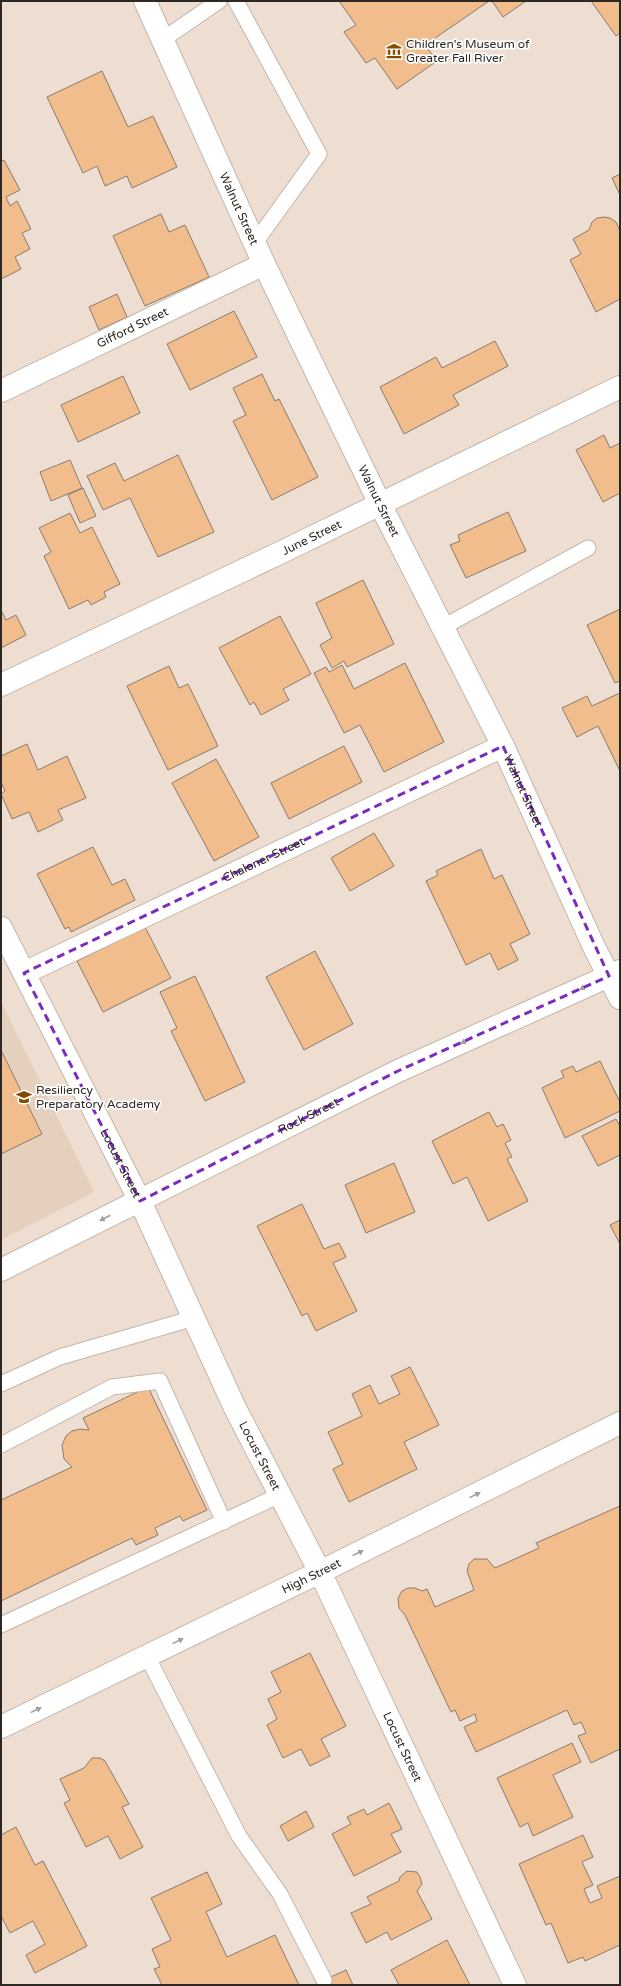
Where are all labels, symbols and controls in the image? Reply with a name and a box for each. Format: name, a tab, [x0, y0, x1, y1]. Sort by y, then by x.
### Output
place label: Children’s Museum of Greater Fall River	[406, 37, 530, 65]
museum icon: Children’s Museum of Greater Fall River	[385, 42, 403, 60]
street label: Walnut Street	[217, 170, 262, 248]
street label: Gifford Street	[94, 304, 171, 351]
street label: Walnut Street	[355, 463, 403, 539]
street label: June Street	[280, 517, 344, 558]
street label: Walnut Street	[501, 752, 546, 830]
street label: Chaloner Street	[220, 834, 307, 885]
one-way arrow	[579, 984, 590, 990]
one-way arrow	[460, 1038, 472, 1044]
place label: Resiliency Preparatory Academy	[36, 1083, 161, 1111]
school or university icon: Resiliency Preparatory Academy	[15, 1088, 33, 1106]
street label: Rock Street	[276, 1095, 342, 1137]
street label: Locust Street	[97, 1126, 144, 1201]
one-way arrow	[255, 1137, 267, 1143]
one-way arrow	[99, 1215, 110, 1221]
street label: Locust Street	[236, 1419, 284, 1493]
one-way arrow	[469, 1492, 480, 1498]
one-way arrow	[352, 1550, 364, 1556]
street label: High Street	[279, 1556, 344, 1597]
one-way arrow	[173, 1638, 184, 1644]
one-way arrow	[30, 1707, 42, 1713]
street label: Locust Street	[380, 1709, 425, 1784]

